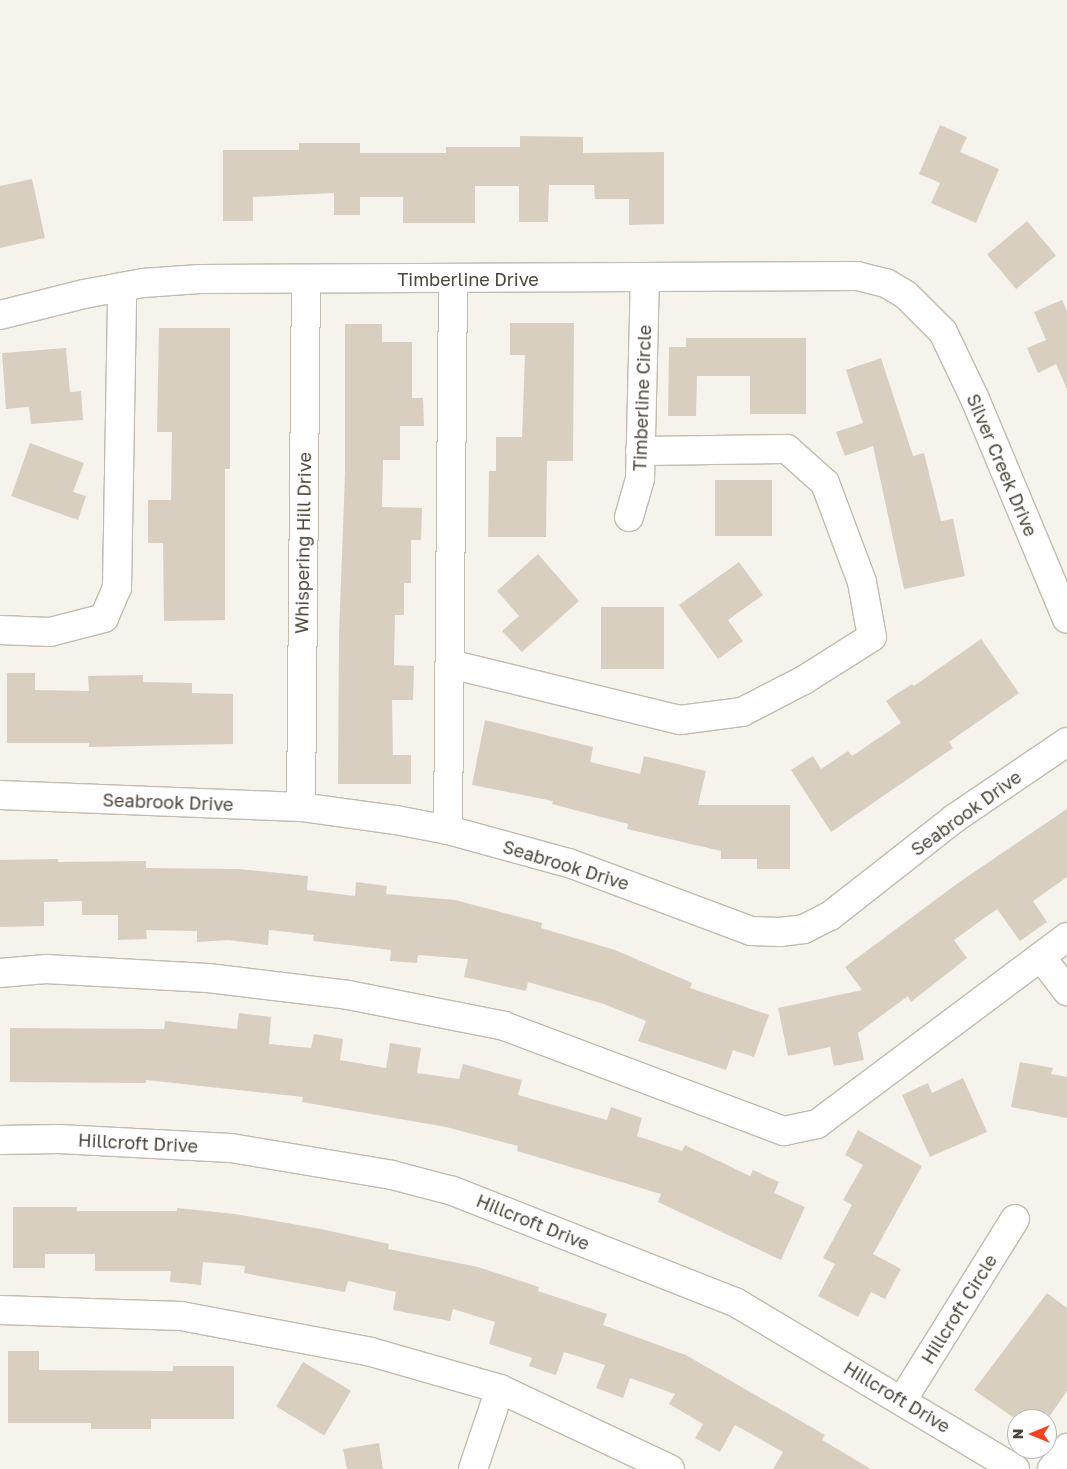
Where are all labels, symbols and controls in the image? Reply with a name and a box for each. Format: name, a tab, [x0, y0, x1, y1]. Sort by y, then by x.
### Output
street label: Timberline Drive	[397, 268, 539, 290]
street label: Timberline Circle	[629, 324, 655, 472]
street label: Silver Creek Drive	[962, 391, 1042, 539]
street label: Whispering Hill Drive	[291, 452, 315, 634]
street label: Seabrook Drive	[907, 766, 1025, 860]
street label: Seabrook Drive	[102, 789, 234, 815]
street label: Seabrook Drive	[500, 836, 632, 894]
street label: Hillcroft Drive	[77, 1129, 199, 1157]
street label: Hillcroft Drive	[473, 1189, 593, 1255]
street label: Hillcroft Circle	[917, 1250, 1001, 1368]
street label: Hillcroft Drive	[840, 1357, 954, 1437]
north arrow	[1007, 1409, 1057, 1459]
text: N	[1009, 1429, 1026, 1439]

